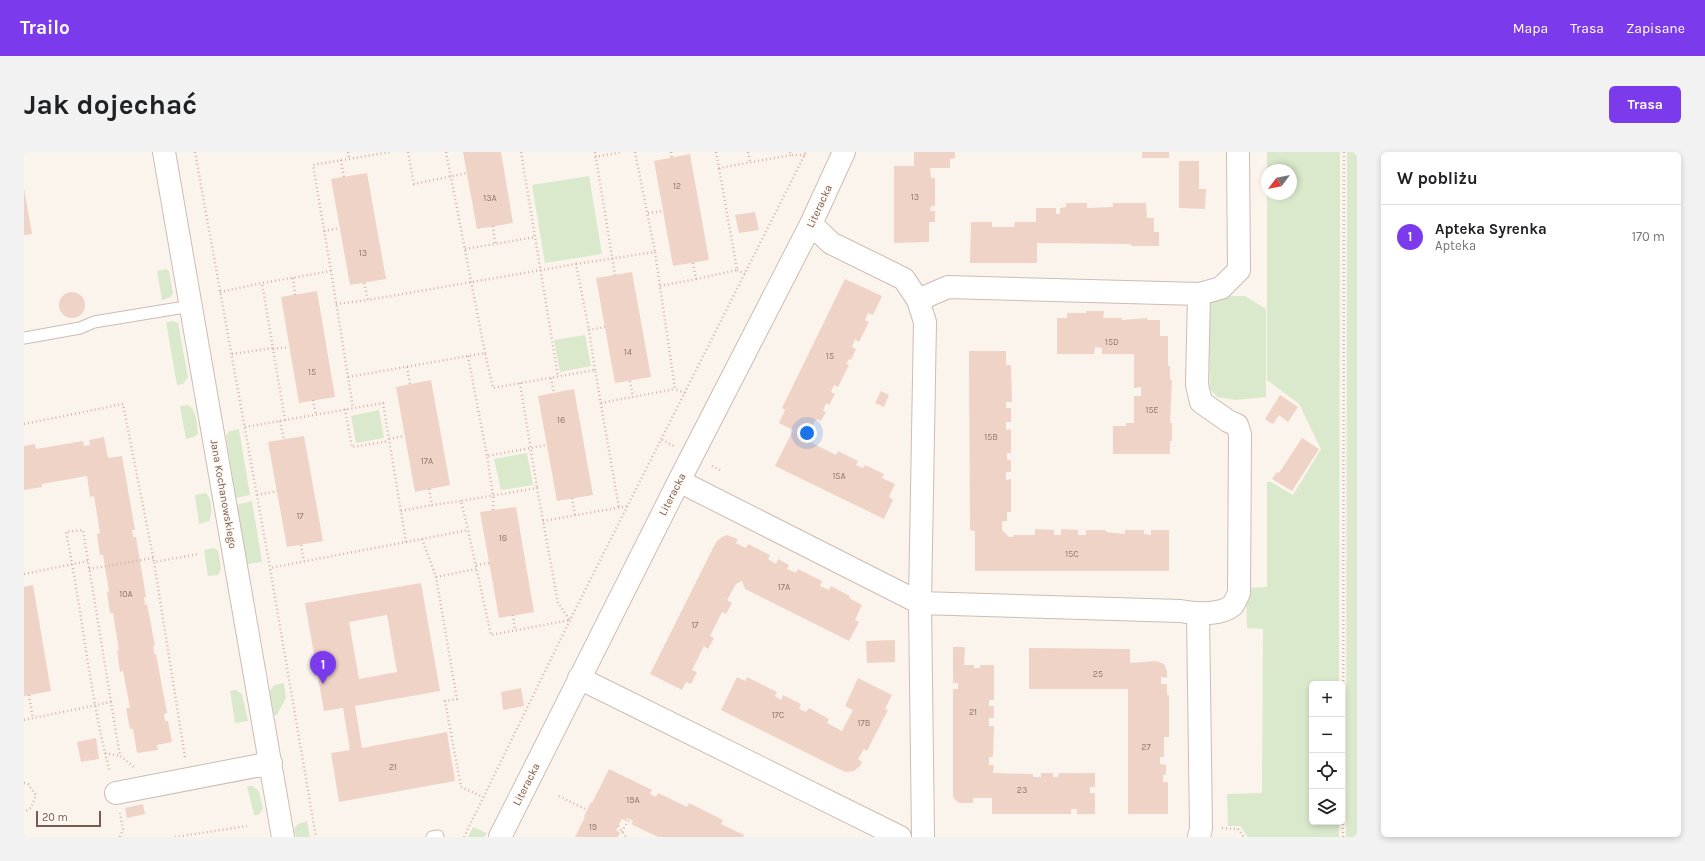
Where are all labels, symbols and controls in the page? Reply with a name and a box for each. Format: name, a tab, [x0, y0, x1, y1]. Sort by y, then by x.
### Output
text: Trailo	[20, 17, 70, 39]
text: Mapa	[1513, 20, 1548, 37]
text: Trasa	[1570, 20, 1604, 37]
text: Zapisane	[1626, 20, 1685, 37]
button: Trasa	[1609, 86, 1681, 123]
text: Jak dojechać	[24, 88, 197, 121]
north arrow	[1261, 164, 1297, 200]
text: W pobliżu	[1397, 168, 1478, 188]
house number: 12	[673, 181, 681, 191]
street label: Literacka	[804, 183, 835, 230]
house number: 13	[911, 192, 919, 202]
house number: 13A	[483, 193, 497, 203]
text: Apteka Syrenka	[1435, 220, 1547, 238]
text: 1	[1408, 229, 1412, 244]
text: 170 m	[1632, 229, 1665, 244]
text: Apteka	[1435, 238, 1476, 253]
house number: 13	[359, 248, 367, 258]
house number: 15D	[1105, 337, 1119, 347]
house number: 14	[624, 347, 632, 357]
house number: 15	[826, 351, 834, 361]
house number: 15	[308, 367, 316, 377]
house number: 15E	[1145, 405, 1159, 415]
house number: 16	[557, 415, 565, 425]
your location	[797, 423, 817, 443]
house number: 15B	[984, 432, 998, 442]
street label: Jana Kochanowskiego	[208, 438, 240, 550]
house number: 17A	[421, 456, 433, 466]
street label: Literacka	[656, 471, 689, 518]
house number: 15A	[832, 471, 846, 481]
house number: 17	[296, 511, 304, 521]
house number: 18	[499, 533, 508, 543]
house number: 15C	[1065, 549, 1079, 559]
house number: 17A	[778, 582, 790, 592]
house number: 10A	[119, 589, 133, 599]
house number: 17	[691, 620, 699, 630]
pin: 1	[310, 651, 336, 684]
house number: 25	[1093, 669, 1103, 679]
map controls	[1309, 681, 1345, 825]
button: +	[1309, 681, 1345, 717]
house number: 21	[969, 707, 977, 717]
house number: 17C	[772, 710, 785, 720]
button: −	[1309, 717, 1345, 753]
house number: 17B	[858, 718, 870, 728]
house number: 27	[1141, 742, 1151, 752]
button: locate	[1309, 753, 1345, 789]
street label: Literacka	[510, 761, 543, 808]
house number: 21	[389, 762, 397, 772]
house number: 23	[1017, 785, 1027, 795]
button: layers	[1309, 789, 1345, 825]
house number: 19A	[626, 795, 640, 805]
scale bar	[36, 809, 101, 828]
text: 20 m	[42, 811, 68, 824]
house number: 19	[589, 822, 597, 832]

